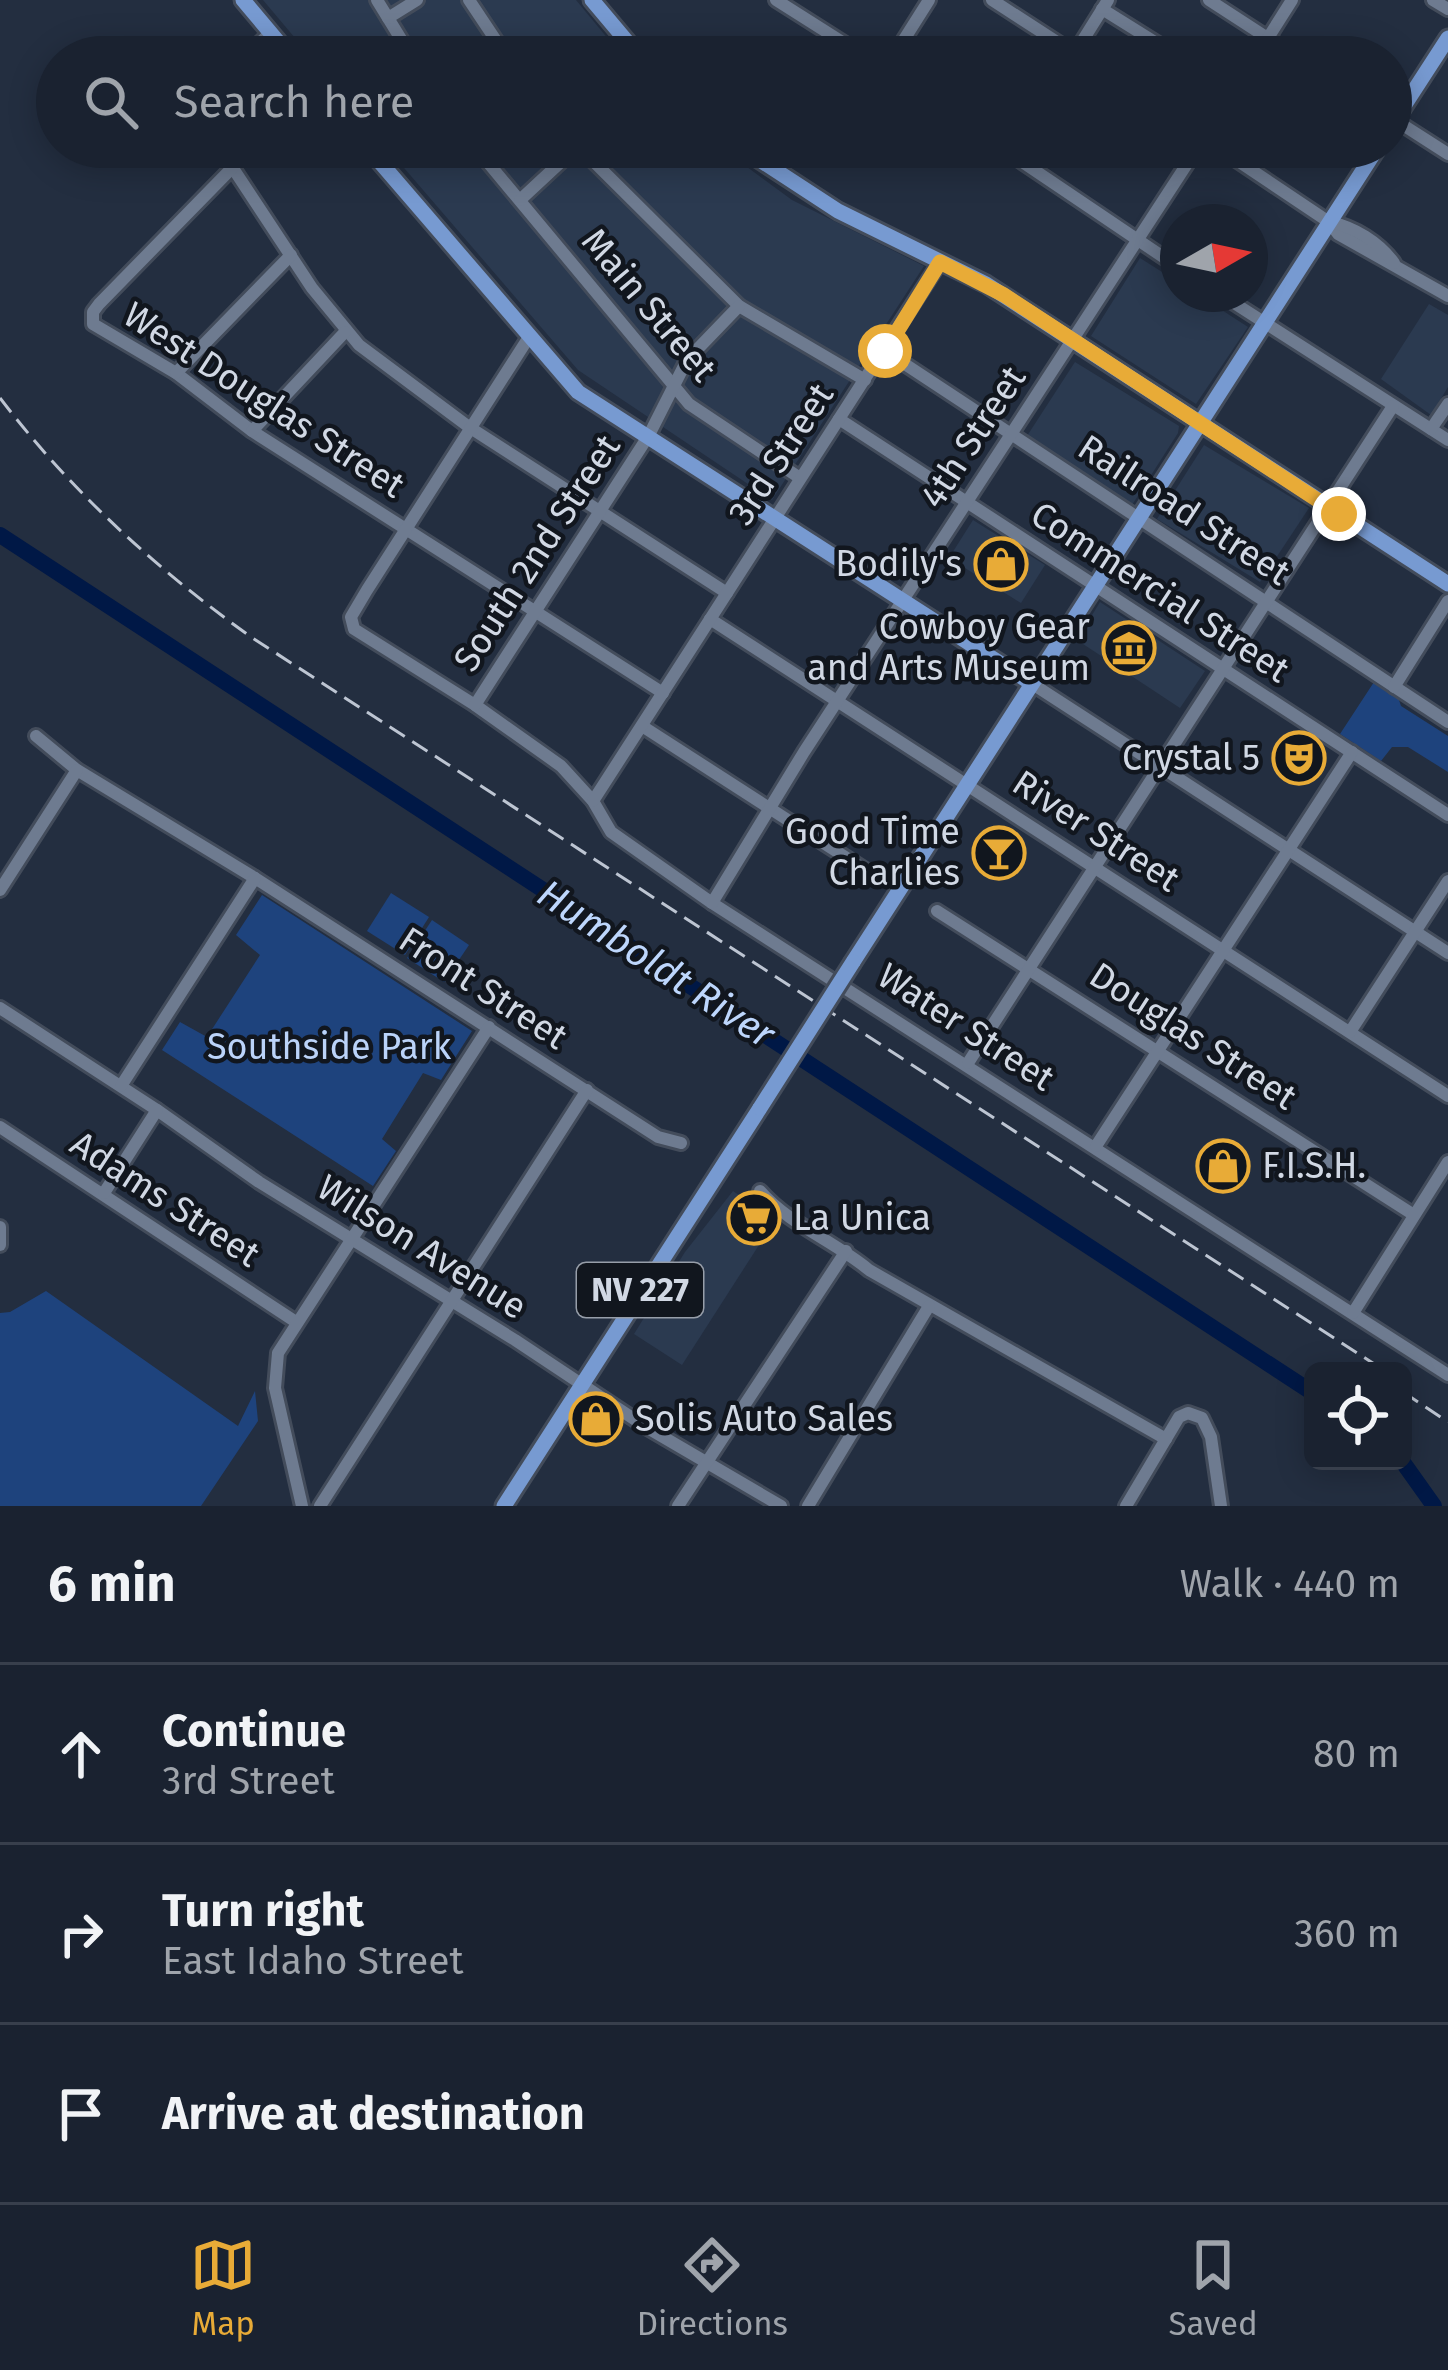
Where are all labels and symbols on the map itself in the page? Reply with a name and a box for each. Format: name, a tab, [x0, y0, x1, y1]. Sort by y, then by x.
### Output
north arrow	[1160, 204, 1268, 312]
street label: Main Street	[572, 220, 726, 390]
street label: West Douglas Street	[115, 293, 413, 507]
route start	[858, 324, 912, 378]
street label: 4th Street	[911, 358, 1035, 516]
street label: 3rd Street	[719, 375, 843, 533]
street label: Railroad Street	[1070, 425, 1298, 595]
street label: South 2nd Street	[444, 427, 630, 679]
route end	[1312, 487, 1366, 541]
street label: Commercial Street	[1023, 492, 1297, 692]
shop icon: Bodily's	[973, 536, 1029, 592]
place label: Bodily's	[835, 542, 962, 586]
place label: Cowboy Gear and Arts Museum	[807, 605, 1090, 690]
museum icon: Cowboy Gear and Arts Museum	[1101, 620, 1157, 676]
theatre icon: Crystal 5	[1271, 730, 1327, 786]
place label: Crystal 5	[1122, 736, 1260, 780]
street label: River Street	[1004, 761, 1188, 901]
place label: Good Time Charlies	[785, 810, 960, 895]
bar icon: Good Time Charlies	[971, 825, 1027, 881]
water label: Humboldt River	[529, 870, 784, 1058]
street label: Front Street	[391, 917, 575, 1059]
street label: Douglas Street	[1081, 953, 1305, 1119]
street label: Water Street	[870, 954, 1062, 1100]
park label: Southside Park	[207, 1025, 452, 1069]
street label: Adams Street	[62, 1122, 268, 1276]
shop icon: F.I.S.H.	[1195, 1138, 1251, 1194]
place label: F.I.S.H.	[1262, 1144, 1366, 1188]
street label: Wilson Avenue	[309, 1165, 535, 1329]
supermarket icon: La Unica	[726, 1190, 782, 1246]
place label: La Unica	[793, 1196, 931, 1240]
road number: NV 227	[577, 1263, 703, 1317]
shop icon: Solis Auto Sales	[568, 1391, 624, 1447]
place label: Solis Auto Sales	[635, 1397, 893, 1441]

